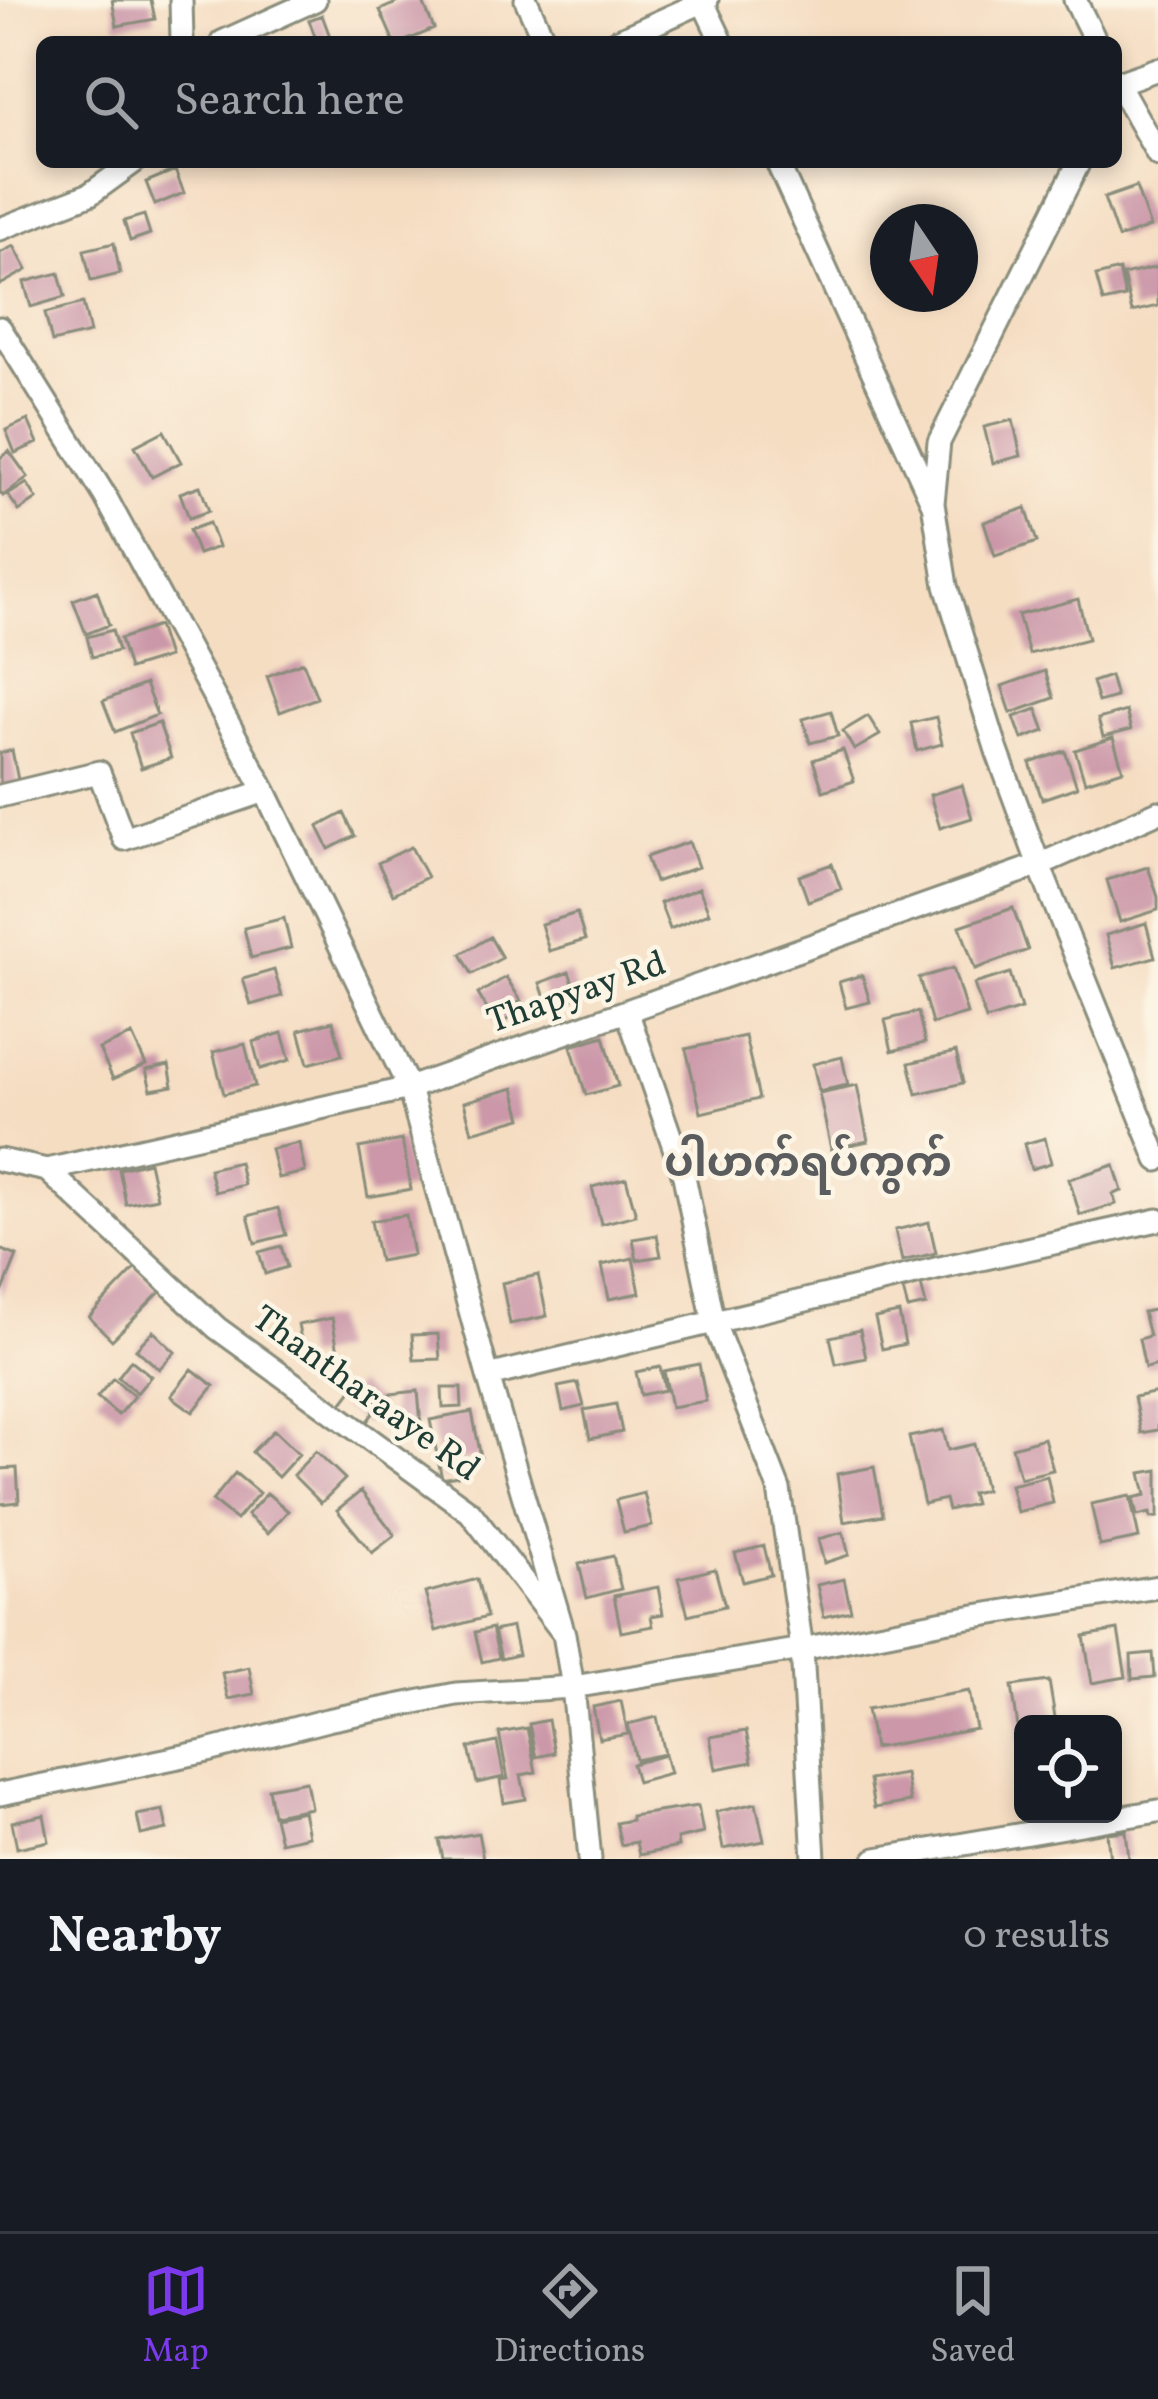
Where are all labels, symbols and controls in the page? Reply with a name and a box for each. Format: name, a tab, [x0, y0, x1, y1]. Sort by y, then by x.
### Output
search box	[36, 36, 1122, 168]
icon: search	[78, 69, 144, 135]
text: Search here	[174, 71, 405, 134]
north arrow	[870, 204, 978, 312]
street label: Thapyay Rd	[481, 940, 673, 1048]
district label: ပါဟက်ရပ်ကွက်	[664, 1134, 952, 1195]
street label: Thantharaaye Rd	[241, 1295, 489, 1495]
map controls	[1014, 1715, 1122, 1823]
button: locate	[1014, 1715, 1122, 1823]
text: Nearby	[48, 1902, 222, 1973]
text: 0 results	[963, 1910, 1110, 1964]
tab: Map	[143, 2258, 209, 2376]
tab: Directions	[494, 2258, 645, 2376]
tab: Saved	[930, 2258, 1015, 2376]

